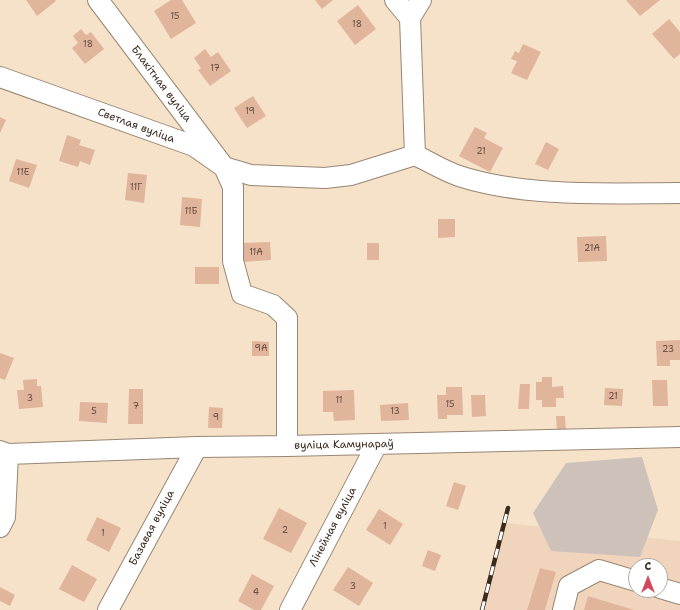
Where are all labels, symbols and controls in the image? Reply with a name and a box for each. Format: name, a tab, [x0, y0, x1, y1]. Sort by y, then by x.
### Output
house number: 15	[170, 12, 180, 22]
house number: 18	[352, 20, 362, 30]
house number: 18	[83, 40, 93, 50]
street label: Блакітная вуліца	[128, 43, 194, 125]
house number: 17	[210, 64, 220, 74]
street label: Светлая вуліца	[96, 106, 176, 146]
house number: 19	[245, 107, 255, 117]
house number: 21	[476, 147, 486, 157]
house number: 11Е	[17, 168, 29, 178]
house number: 11Г	[130, 183, 142, 193]
house number: 11Б	[184, 207, 198, 217]
house number: 21А	[584, 244, 600, 254]
house number: 11А	[249, 248, 263, 258]
house number: 9А	[255, 344, 267, 354]
house number: 23	[662, 345, 674, 355]
house number: 21	[608, 392, 618, 402]
house number: 3	[27, 394, 33, 404]
house number: 11	[335, 396, 343, 406]
house number: 15	[445, 400, 455, 410]
house number: 7	[133, 402, 139, 412]
house number: 5	[91, 407, 97, 417]
house number: 13	[390, 407, 400, 417]
house number: 9	[213, 413, 219, 423]
street label: вуліца Камунараў	[294, 438, 394, 452]
street label: Лінейная вуліца	[307, 485, 359, 569]
street label: Базавая вуліца	[127, 488, 177, 568]
house number: 1	[383, 522, 387, 532]
house number: 2	[282, 526, 288, 536]
house number: 1	[101, 529, 105, 539]
north arrow	[628, 558, 668, 598]
text: С	[645, 559, 651, 574]
house number: 3	[350, 582, 356, 592]
house number: 4	[253, 588, 259, 598]

